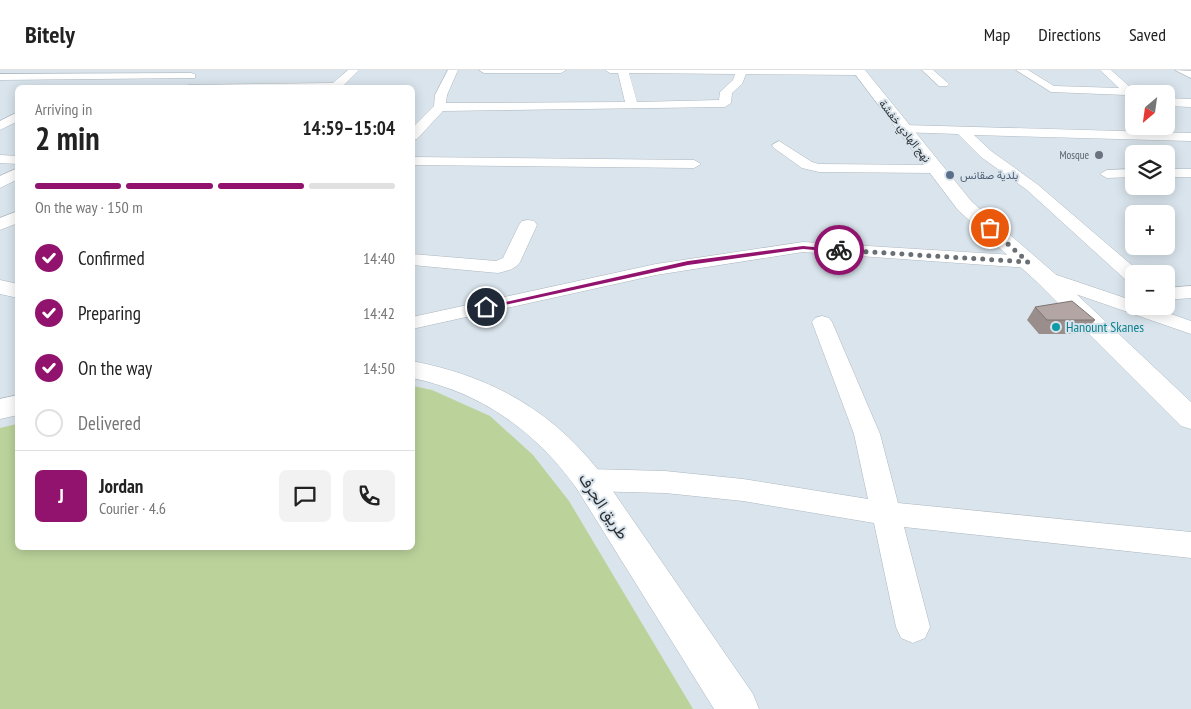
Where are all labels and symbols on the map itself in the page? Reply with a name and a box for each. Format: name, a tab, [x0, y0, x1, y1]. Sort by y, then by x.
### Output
north arrow	[1125, 85, 1175, 135]
street label: نهج الهادي خفشة	[874, 97, 934, 167]
place label: Mosque	[1059, 148, 1089, 162]
marker: Mosque	[1093, 149, 1105, 161]
place label: بلدية صقانس	[960, 168, 1018, 182]
marker: بلدية صقانس	[944, 169, 956, 181]
pin	[969, 207, 1011, 249]
courier	[814, 225, 864, 275]
pin	[465, 286, 507, 328]
place label: Hanount Skanes	[1066, 318, 1144, 336]
marker: Hanount Skanes	[1050, 321, 1062, 333]
street label: طريق الجرف	[574, 469, 633, 543]

